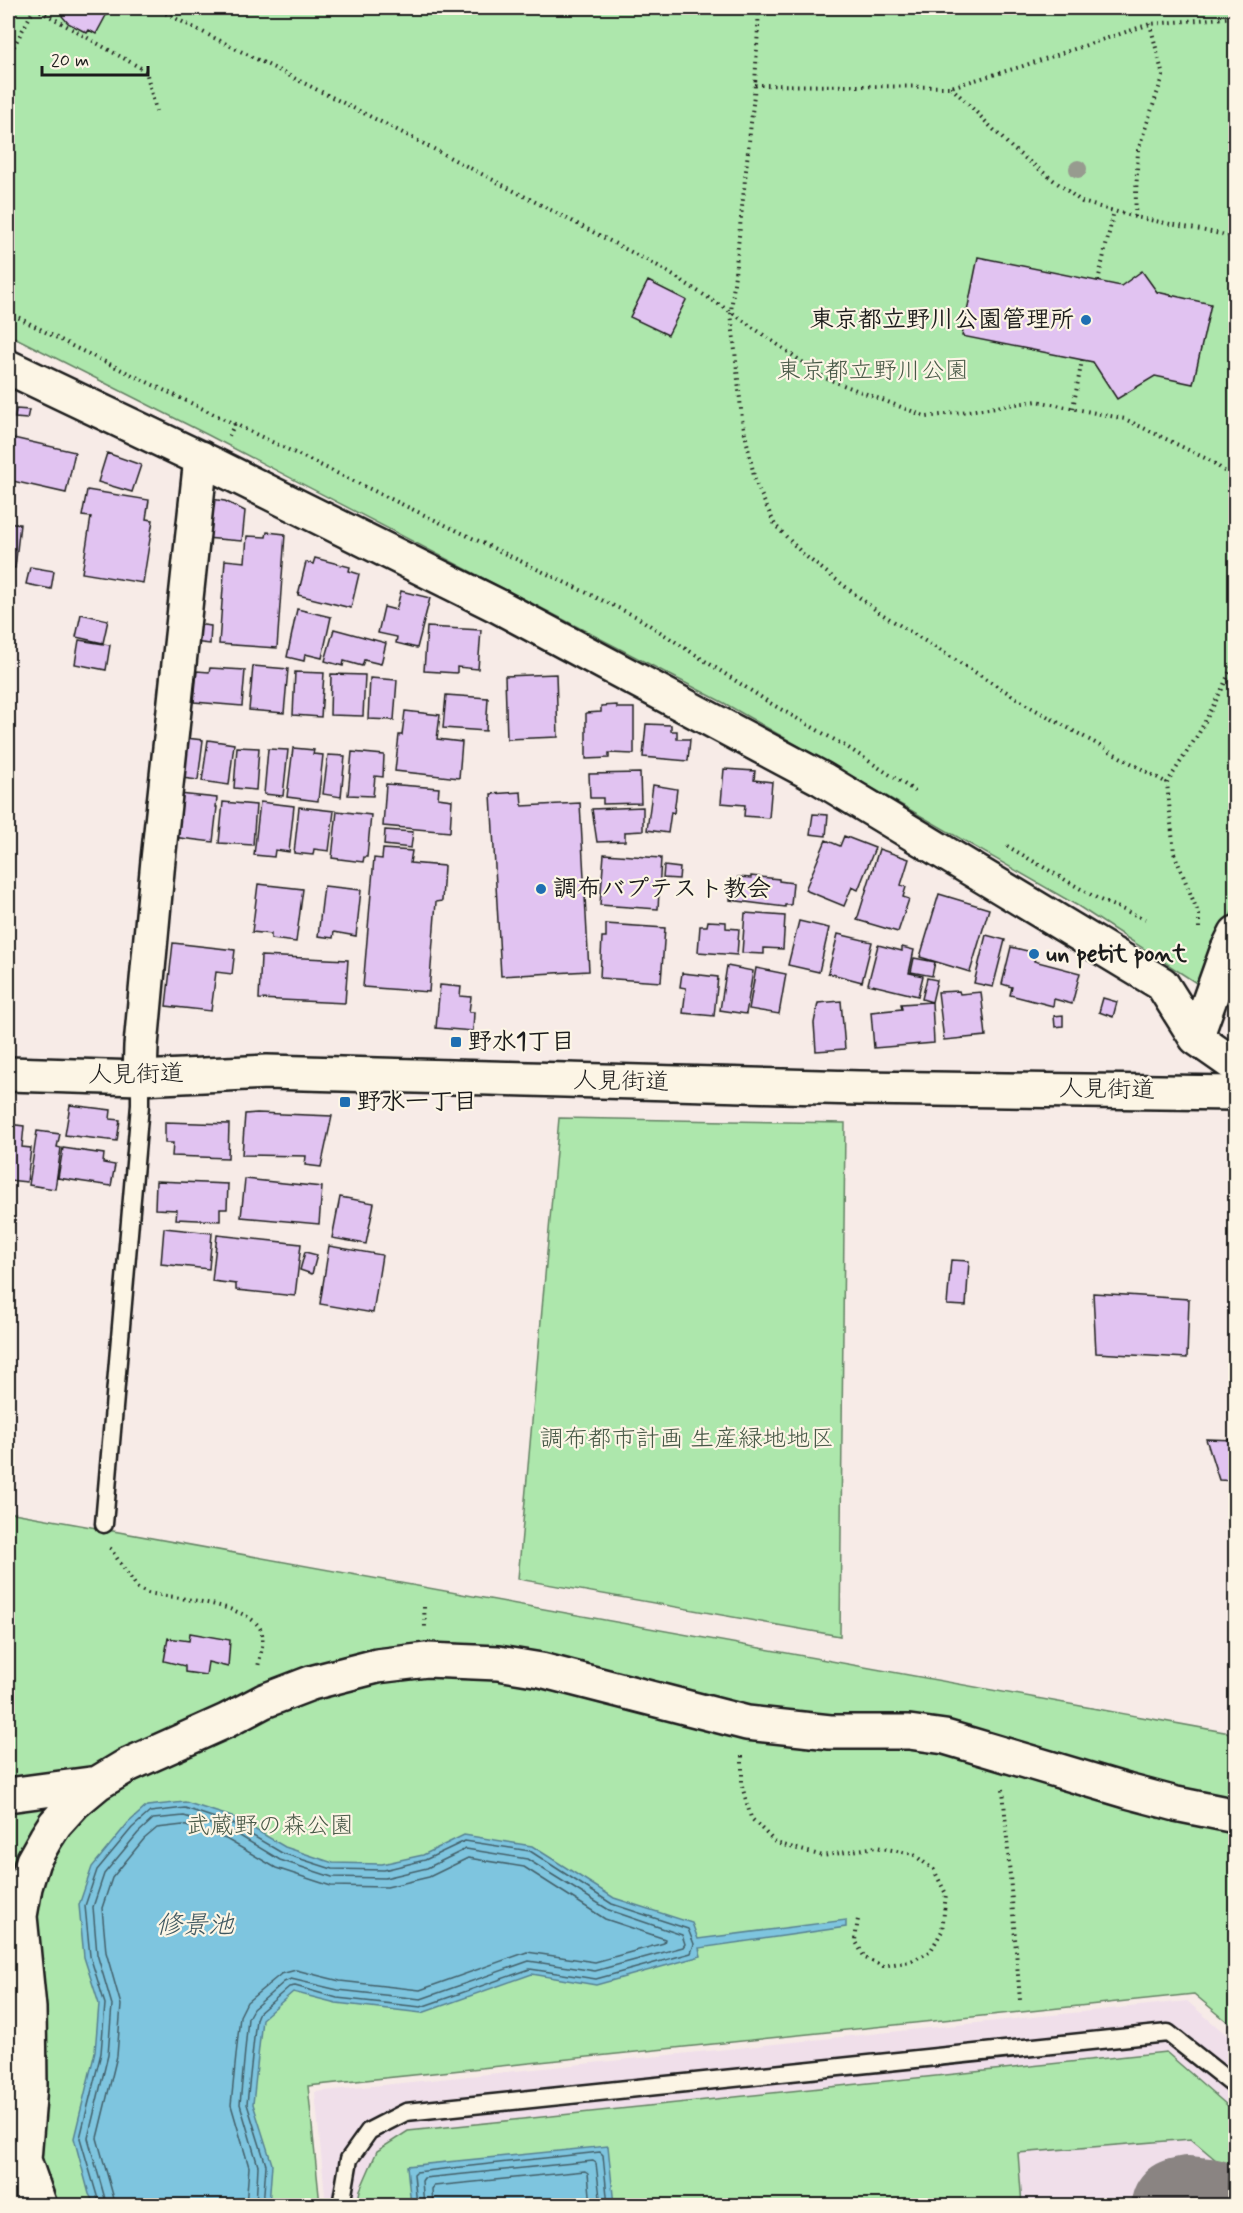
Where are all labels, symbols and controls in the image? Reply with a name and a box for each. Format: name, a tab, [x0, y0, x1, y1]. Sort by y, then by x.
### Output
scale bar	[42, 39, 148, 77]
text: 20 m	[51, 49, 89, 73]
place label: 東京都立野川公園管理所	[810, 305, 1074, 336]
marker: 東京都立野川公園管理所	[1079, 313, 1093, 327]
park label: 東京都立野川公園	[777, 356, 969, 387]
place label: 調布バプテスト教会	[553, 874, 771, 905]
marker: 調布バプテスト教会	[534, 882, 548, 896]
place label: un petit pont	[1046, 939, 1188, 970]
marker: un petit pont	[1027, 947, 1041, 961]
place label: 野水1丁目	[468, 1027, 575, 1058]
marker: 野水1丁目	[449, 1035, 463, 1049]
street label: 人見街道	[88, 1059, 184, 1091]
street label: 人見街道	[573, 1066, 669, 1098]
street label: 人見街道	[1059, 1074, 1155, 1106]
place label: 野水一丁目	[357, 1087, 477, 1118]
marker: 野水一丁目	[338, 1095, 352, 1109]
park label: 調布都市計画 生産緑地地区	[540, 1424, 834, 1455]
park label: 武蔵野の森公園	[186, 1811, 354, 1842]
water label: 修景池	[156, 1909, 235, 1943]

